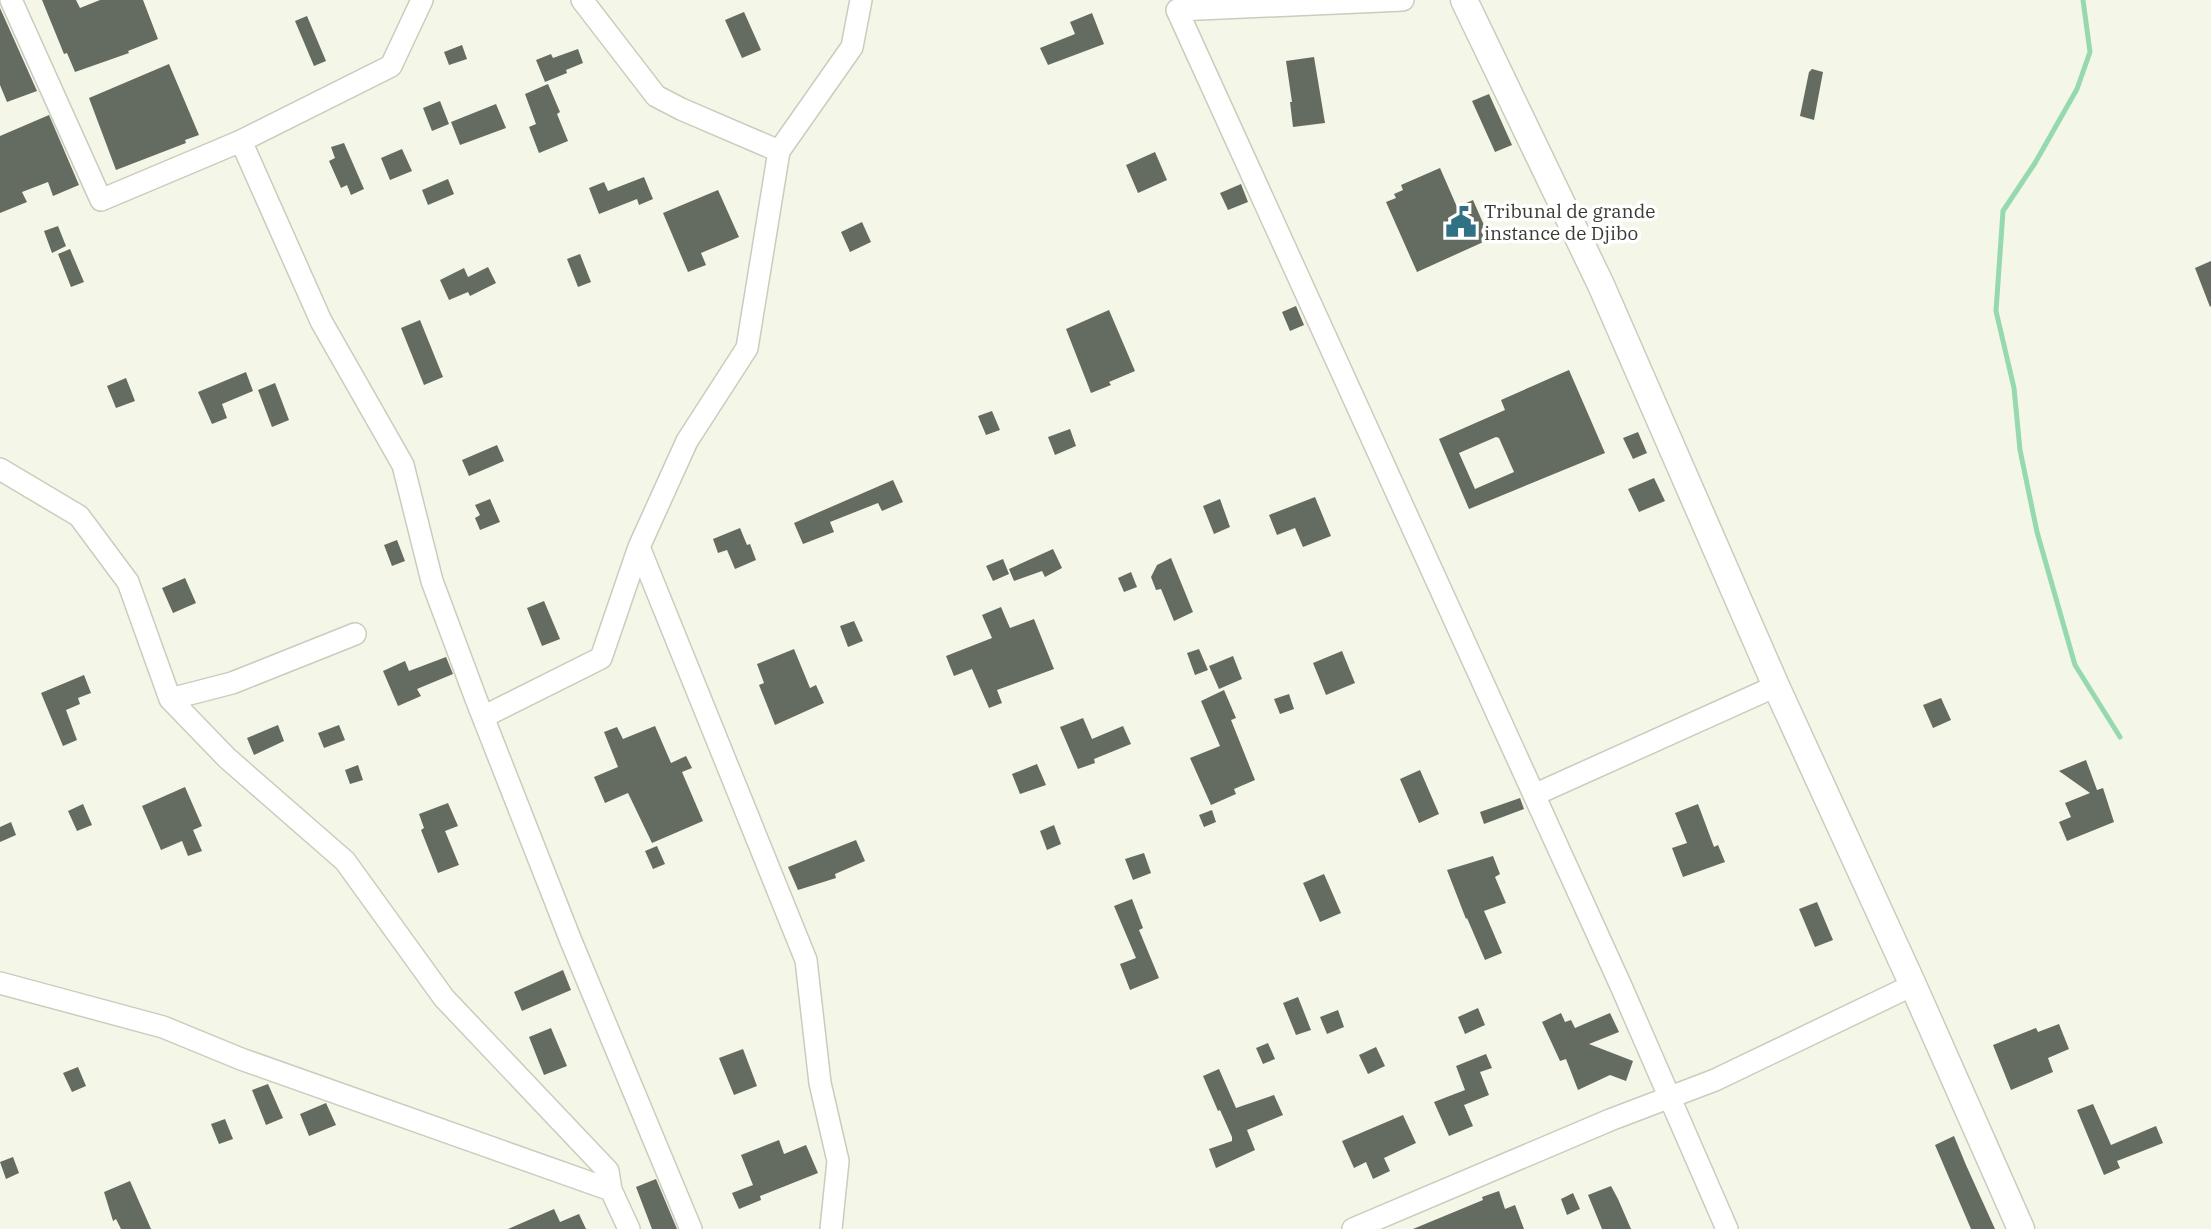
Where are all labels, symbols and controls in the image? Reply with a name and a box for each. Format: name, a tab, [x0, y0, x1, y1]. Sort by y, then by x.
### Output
place label: Tribunal de grande instance de Djibo	[1484, 199, 1655, 245]
public building icon: Tribunal de grande instance de Djibo	[1444, 205, 1478, 239]

